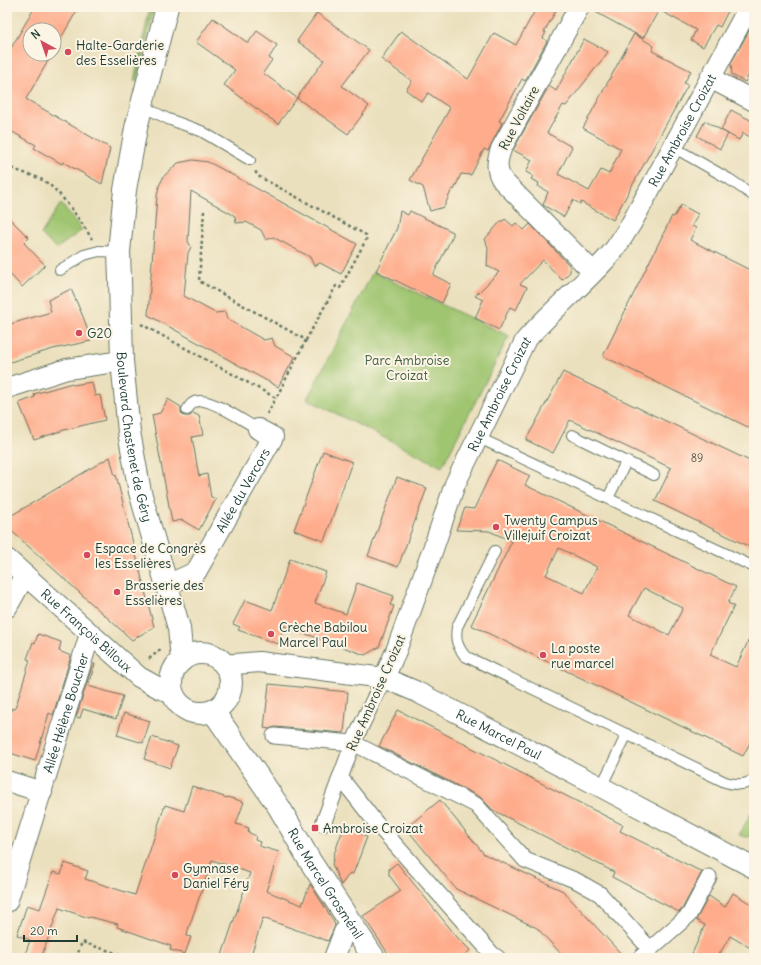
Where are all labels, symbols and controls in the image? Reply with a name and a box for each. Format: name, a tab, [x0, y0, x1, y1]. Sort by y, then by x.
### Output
north arrow	[22, 22, 62, 62]
text: N	[28, 27, 43, 42]
place label: Halte-Garderie des Esselières	[76, 37, 164, 69]
marker: Halte-Garderie des Esselières	[63, 47, 73, 57]
street label: Rue Ambroise Croizat	[644, 70, 720, 190]
street label: Rue Voltaire	[495, 83, 543, 153]
place label: G20	[87, 325, 112, 342]
marker: G20	[74, 328, 84, 338]
street label: Rue Ambroise Croizat	[464, 332, 535, 454]
street label: Boulevard Chastenet de Géry	[113, 351, 157, 524]
park label: Parc Ambroise Croizat	[364, 352, 450, 384]
street label: Allée du Vercors	[212, 445, 274, 535]
house number: 89	[691, 451, 703, 465]
place label: Twenty Campus Villejuif Croizat	[504, 512, 598, 544]
marker: Twenty Campus Villejuif Croizat	[491, 522, 501, 532]
place label: Espace de Congrès les Esselières	[95, 540, 206, 572]
marker: Espace de Congrès les Esselières	[82, 550, 92, 560]
place label: Brasserie des Esselières	[125, 577, 204, 609]
street label: Rue François Billoux	[37, 585, 137, 676]
marker: Brasserie des Esselières	[112, 587, 122, 597]
place label: Crèche Babilou Marcel Paul	[279, 619, 368, 651]
marker: Crèche Babilou Marcel Paul	[266, 629, 276, 639]
street label: Rue Ambroise Croizat	[343, 631, 410, 754]
place label: La poste rue marcel	[551, 640, 614, 672]
street label: Allée Hélène Boucher	[39, 650, 92, 775]
marker: La poste rue marcel	[538, 650, 548, 660]
street label: Rue Marcel Paul	[453, 705, 544, 763]
place label: Ambroise Croizat	[323, 820, 424, 837]
marker: Ambroise Croizat	[310, 823, 320, 833]
street label: Rue Marcel Grosménil	[284, 825, 367, 942]
place label: Gymnase Daniel Féry	[183, 860, 249, 892]
marker: Gymnase Daniel Féry	[170, 870, 180, 880]
scale bar	[24, 917, 77, 943]
text: 20 m	[30, 923, 58, 938]

